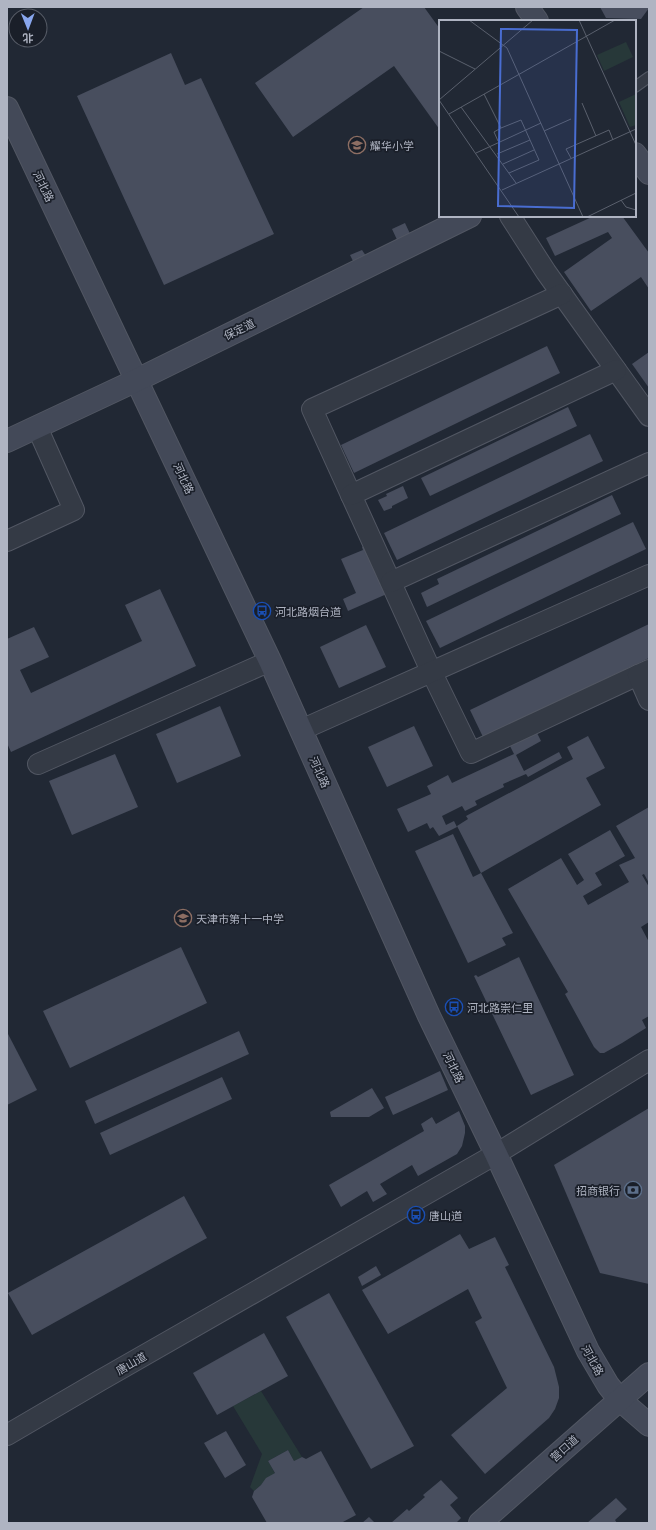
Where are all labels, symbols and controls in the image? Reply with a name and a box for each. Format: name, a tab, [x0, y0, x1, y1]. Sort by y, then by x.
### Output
north arrow	[8, 8, 48, 48]
inset map	[439, 20, 636, 217]
text: 北	[23, 31, 34, 46]
school or university icon: 耀华小学	[347, 135, 367, 155]
place label: 耀华小学	[370, 138, 414, 153]
street label: 河北路	[30, 168, 58, 204]
street label: 保定道	[221, 315, 257, 343]
street label: 河北路	[170, 460, 198, 496]
bus stop icon: 河北路烟台道	[252, 601, 272, 621]
place label: 河北路烟台道	[275, 604, 341, 619]
street label: 河北路	[306, 754, 334, 790]
school or university icon: 天津市第十一中学	[173, 908, 193, 928]
place label: 天津市第十一中学	[196, 911, 284, 926]
bus stop icon: 河北路崇仁里	[444, 997, 464, 1017]
place label: 河北路崇仁里	[467, 1000, 533, 1015]
street label: 河北路	[440, 1049, 468, 1085]
bank icon: 招商银行	[623, 1180, 643, 1200]
place label: 招商银行	[576, 1183, 620, 1198]
bus stop icon: 唐山道	[406, 1205, 426, 1225]
place label: 唐山道	[429, 1208, 462, 1223]
street label: 河北路	[578, 1342, 608, 1378]
street label: 唐山道	[113, 1348, 149, 1378]
street label: 营口道	[547, 1431, 581, 1465]

